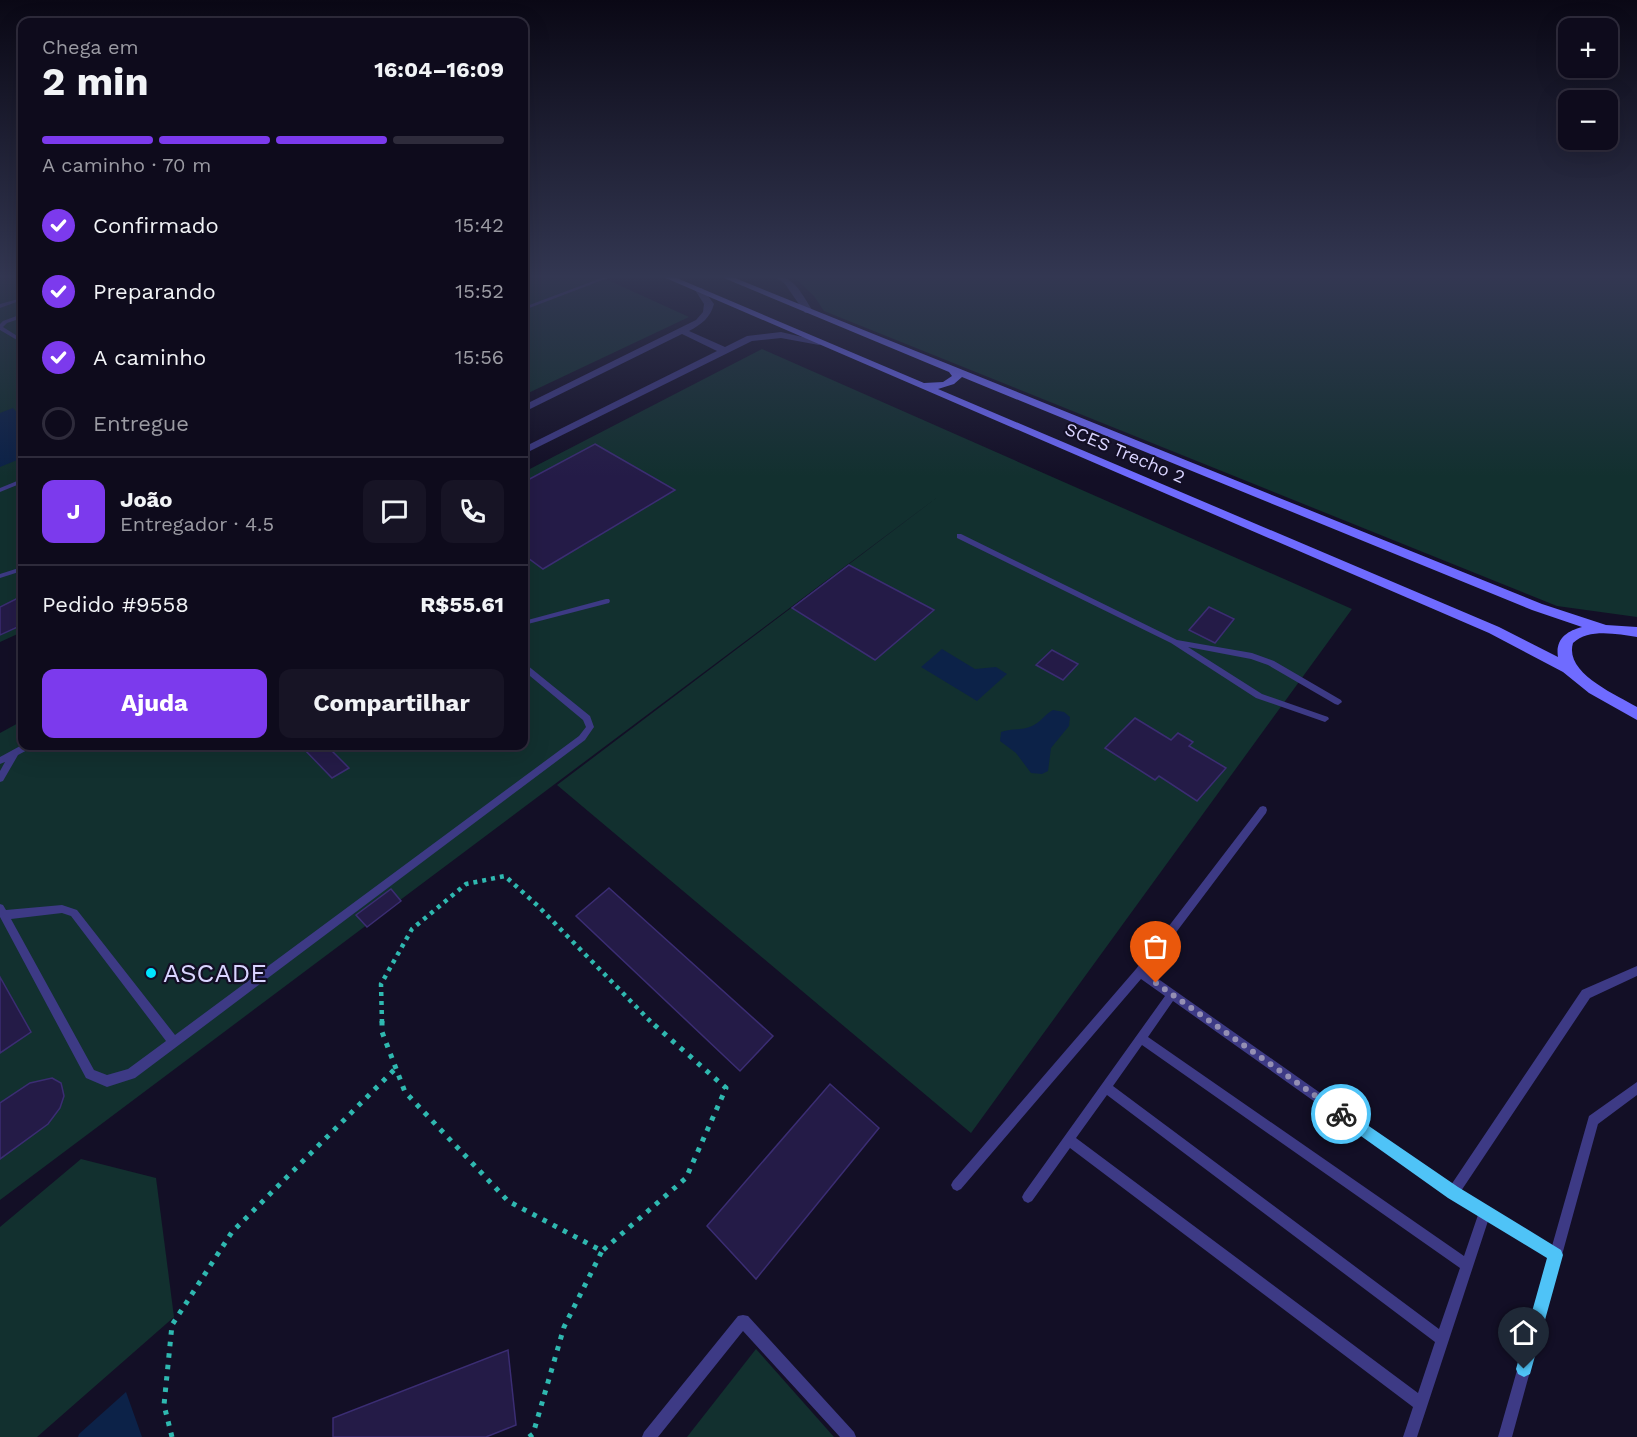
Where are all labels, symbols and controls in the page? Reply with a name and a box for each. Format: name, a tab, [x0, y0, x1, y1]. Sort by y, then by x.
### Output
map controls	[1558, 18, 1618, 150]
button: +	[1558, 18, 1618, 78]
text: Chega em	[42, 35, 139, 59]
text: 16:04–16:09	[374, 57, 504, 82]
text: 2 min	[42, 59, 149, 104]
button: −	[1558, 90, 1618, 150]
text: A caminho · 70 m	[42, 153, 211, 177]
icon: check	[42, 209, 75, 242]
text: Confirmado	[93, 213, 219, 238]
text: 15:42	[455, 213, 504, 237]
icon: check	[42, 275, 75, 308]
text: Preparando	[93, 279, 216, 304]
text: 15:52	[455, 279, 504, 303]
icon: check	[42, 341, 75, 374]
text: A caminho	[93, 345, 206, 370]
text: 15:56	[455, 345, 504, 369]
text: Entregue	[93, 411, 189, 436]
street label: SCES Trecho 2	[1062, 418, 1188, 487]
button: chat	[363, 480, 426, 543]
button: phone	[441, 480, 504, 543]
text: João	[120, 487, 172, 512]
text: J	[67, 499, 80, 524]
text: Entregador · 4.5	[120, 512, 274, 536]
text: Pedido #9558	[42, 592, 189, 617]
text: R$55.61	[420, 592, 504, 617]
button: Ajuda	[42, 669, 267, 738]
button: Compartilhar	[279, 669, 504, 738]
pin	[1130, 921, 1181, 983]
icon: bag	[1139, 930, 1172, 963]
place label: ASCADE	[163, 958, 267, 988]
marker: ASCADE	[144, 966, 158, 980]
courier	[1311, 1084, 1371, 1144]
icon: bike	[1325, 1098, 1358, 1131]
pin	[1498, 1307, 1549, 1369]
icon: home	[1507, 1316, 1540, 1349]

